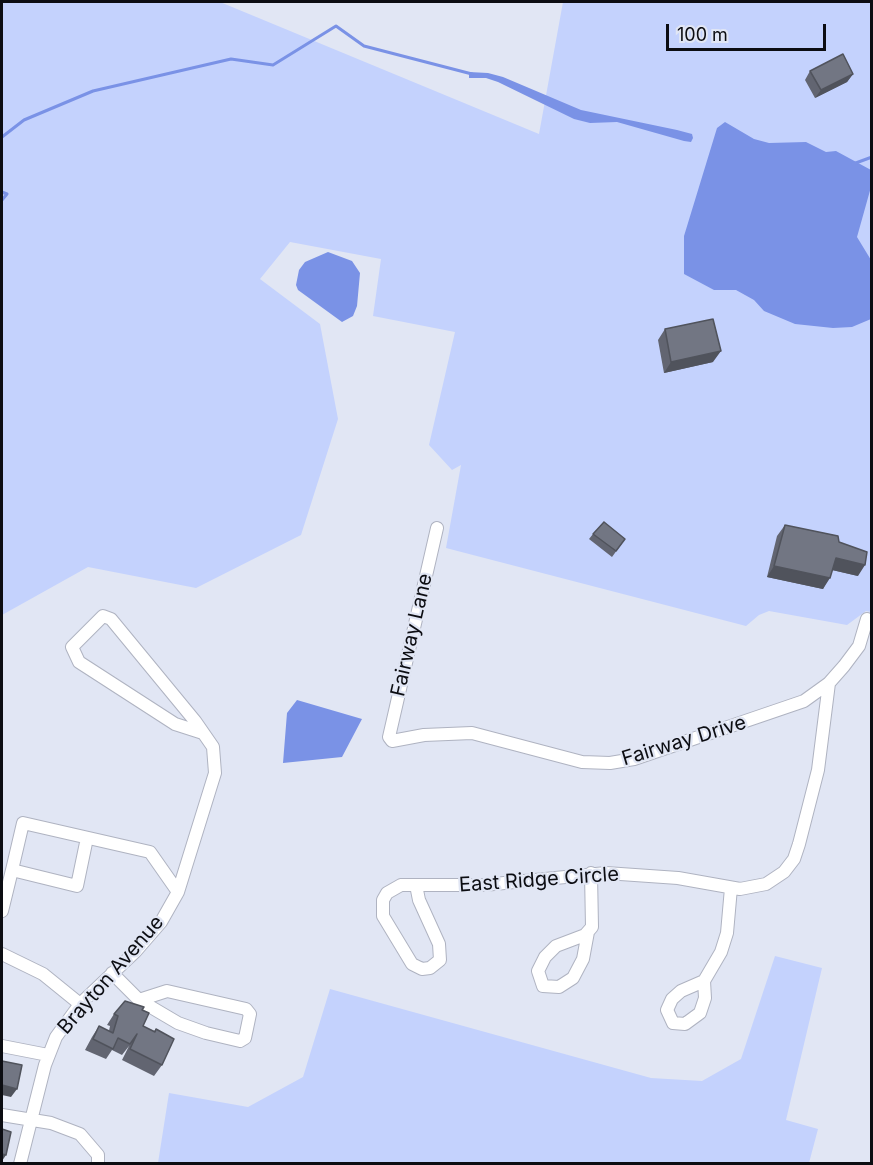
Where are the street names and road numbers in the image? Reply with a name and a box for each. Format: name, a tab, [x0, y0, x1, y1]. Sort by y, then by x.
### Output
street label: Fairway Lane	[386, 571, 438, 699]
street label: Fairway Drive	[619, 711, 749, 771]
street label: East Ridge Circle	[458, 862, 620, 898]
street label: Brayton Avenue	[53, 911, 169, 1039]

